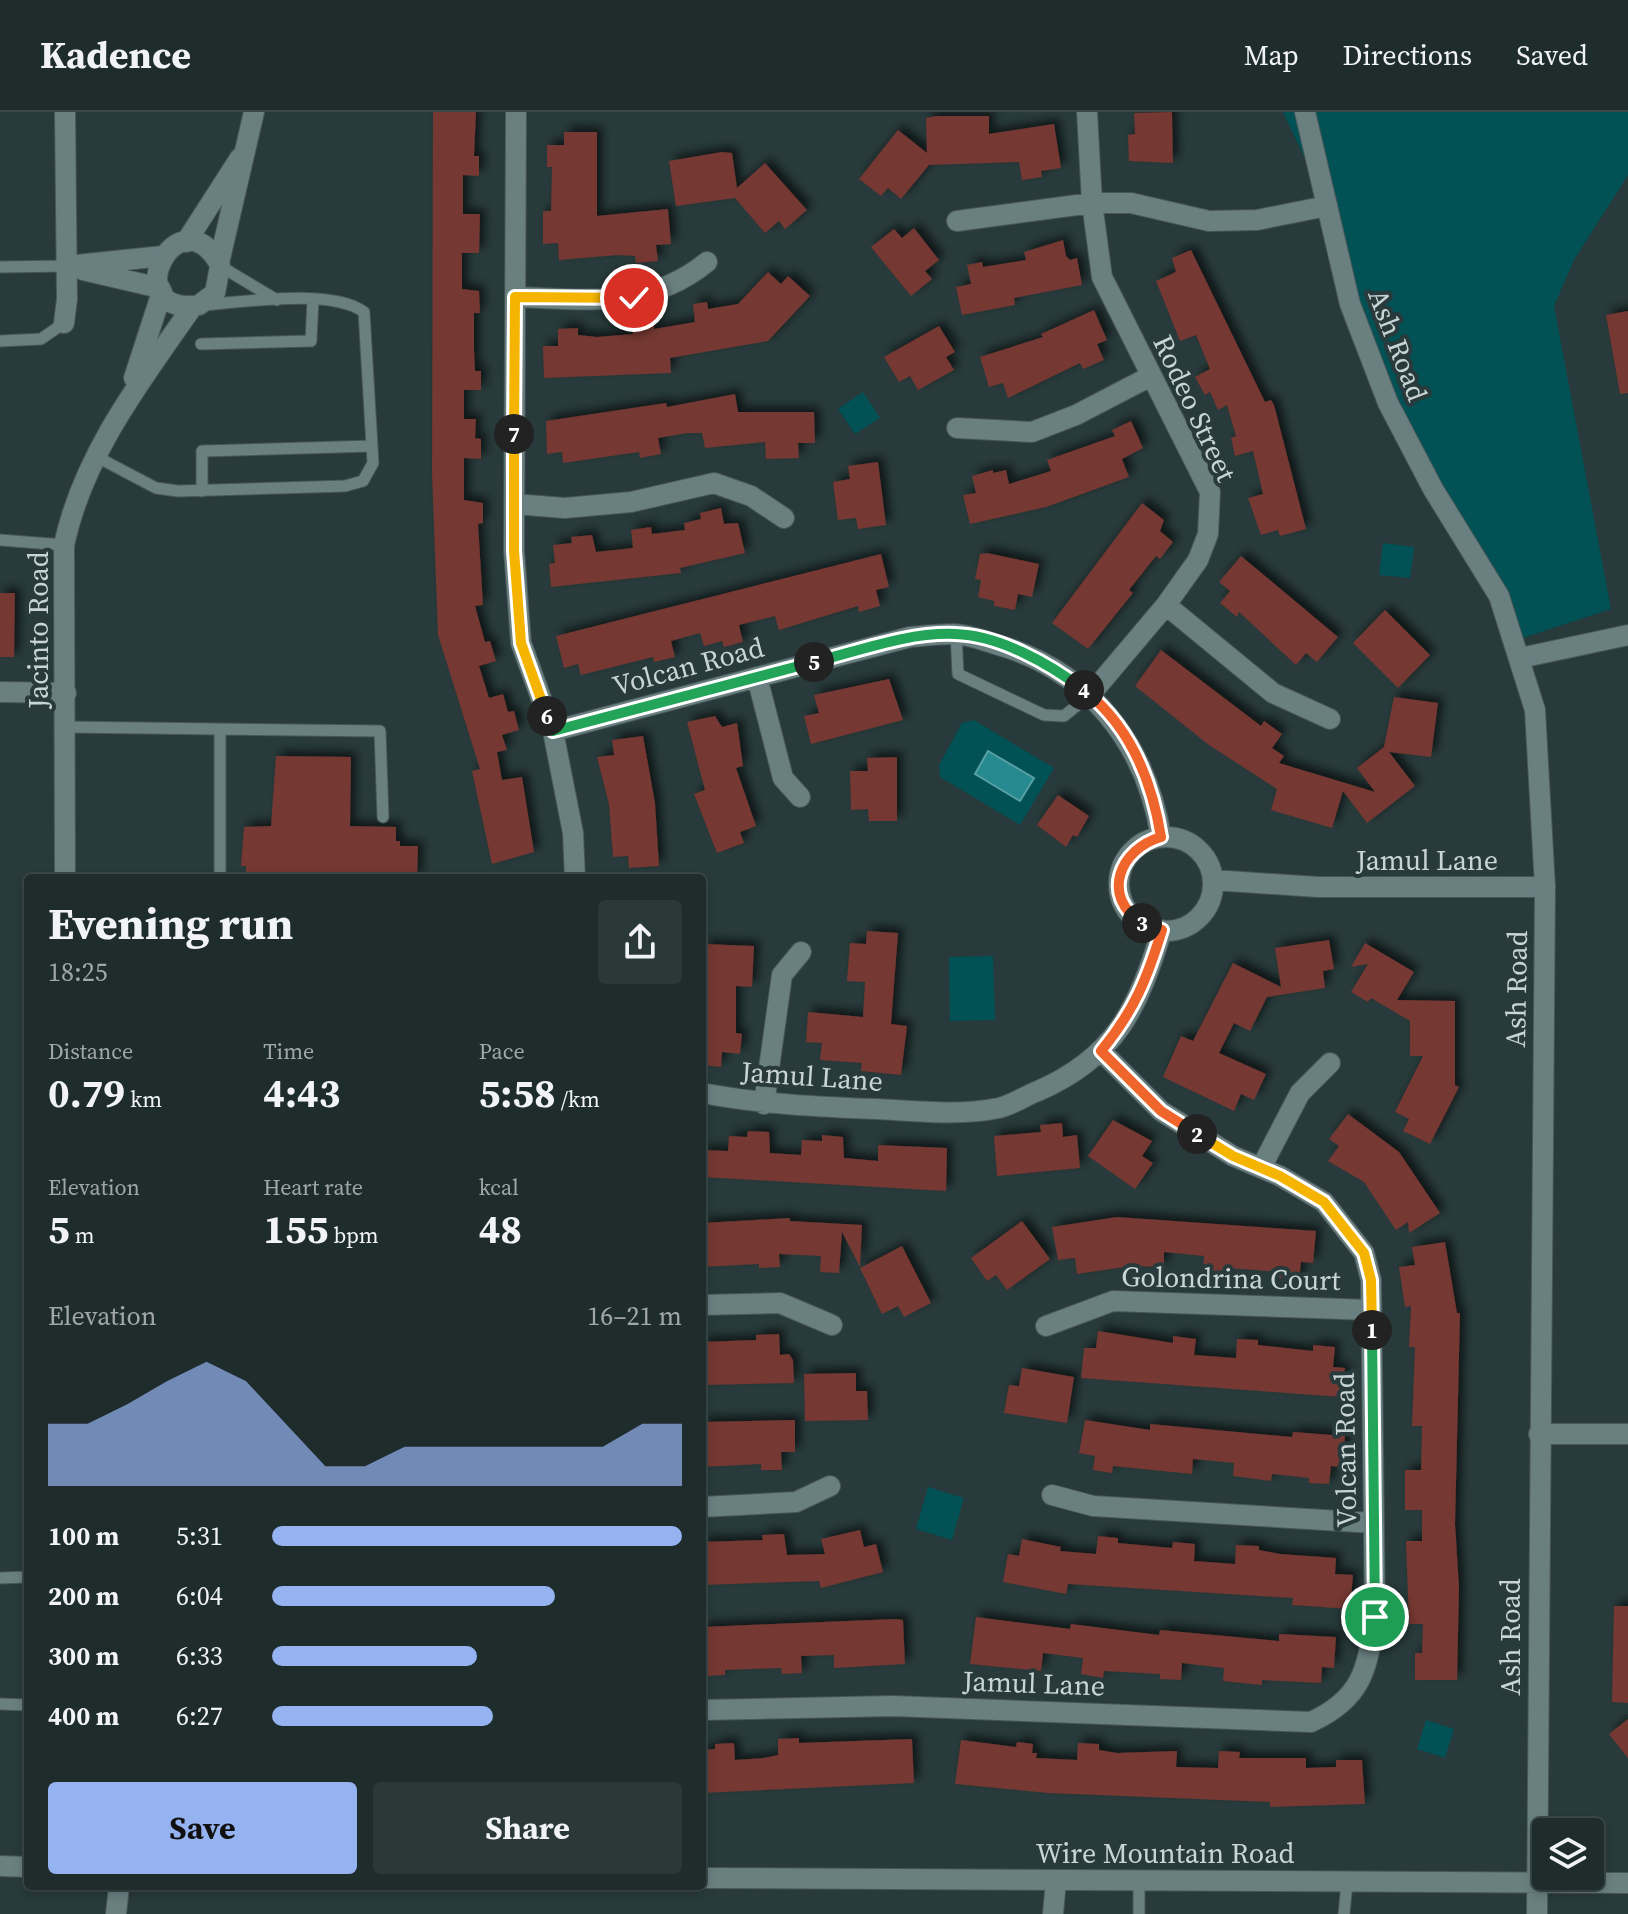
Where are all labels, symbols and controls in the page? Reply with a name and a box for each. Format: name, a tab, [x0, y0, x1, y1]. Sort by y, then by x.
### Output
text: Kadence	[40, 29, 191, 81]
text: Map	[1244, 36, 1299, 74]
text: Directions	[1343, 36, 1472, 74]
text: Saved	[1516, 36, 1588, 74]
pin	[600, 264, 668, 332]
icon: check	[612, 276, 656, 320]
street label: Ash Road	[1359, 283, 1437, 407]
street label: Rodeo Street	[1144, 328, 1246, 488]
pin: 7	[494, 414, 534, 454]
text: 7	[508, 419, 520, 449]
street label: Jacinto Road	[19, 551, 57, 710]
street label: Volcan Road	[608, 628, 768, 704]
pin: 5	[794, 642, 834, 682]
text: 5	[808, 647, 820, 677]
pin: 4	[1064, 670, 1104, 710]
text: 4	[1078, 675, 1090, 705]
pin: 6	[527, 696, 567, 736]
text: 6	[541, 701, 553, 731]
street label: Jamul Lane	[1355, 841, 1498, 879]
text: Evening run	[48, 893, 293, 954]
button: share	[598, 900, 682, 984]
pin: 3	[1122, 903, 1162, 943]
text: 3	[1136, 908, 1148, 938]
street label: Ash Road	[1496, 930, 1536, 1048]
text: 18:25	[48, 954, 108, 990]
text: Distance	[48, 1036, 133, 1066]
text: Time	[263, 1036, 314, 1066]
text: Pace	[479, 1036, 525, 1066]
street label: Jamul Lane	[739, 1052, 884, 1100]
text: 0.79	[48, 1066, 125, 1120]
text: 4:43	[263, 1066, 340, 1120]
text: 5:58	[479, 1066, 556, 1120]
text: km	[125, 1084, 162, 1114]
text: /km	[556, 1084, 600, 1114]
pin: 2	[1177, 1114, 1217, 1154]
text: 2	[1191, 1119, 1203, 1149]
text: Elevation	[48, 1172, 140, 1202]
text: Heart rate	[263, 1172, 363, 1202]
text: kcal	[479, 1172, 519, 1202]
text: 5	[48, 1202, 70, 1256]
text: 155	[263, 1202, 328, 1256]
text: 48	[479, 1202, 522, 1256]
text: m	[70, 1220, 95, 1250]
text: bpm	[328, 1220, 379, 1250]
street label: Golondrina Court	[1121, 1257, 1342, 1299]
text: Elevation	[48, 1298, 157, 1334]
text: 16–21 m	[587, 1298, 682, 1334]
pin: 1	[1352, 1310, 1392, 1350]
text: 1	[1366, 1315, 1378, 1345]
street label: Volcan Road	[1325, 1372, 1365, 1528]
text: 100 m	[48, 1518, 119, 1554]
text: 5:31	[176, 1518, 223, 1554]
text: 200 m	[48, 1578, 119, 1614]
text: 6:04	[176, 1578, 223, 1614]
street label: Ash Road	[1491, 1578, 1529, 1696]
pin	[1341, 1583, 1409, 1651]
icon: arrive	[1353, 1595, 1397, 1639]
text: 300 m	[48, 1638, 119, 1674]
text: 6:33	[176, 1638, 223, 1674]
street label: Jamul Lane	[961, 1661, 1106, 1704]
text: 400 m	[48, 1698, 119, 1734]
text: 6:27	[176, 1698, 223, 1734]
button: Save	[48, 1782, 357, 1874]
button: Share	[373, 1782, 682, 1874]
map controls	[1532, 1818, 1604, 1890]
button: layers	[1532, 1818, 1604, 1890]
street label: Wire Mountain Road	[1036, 1834, 1294, 1872]

